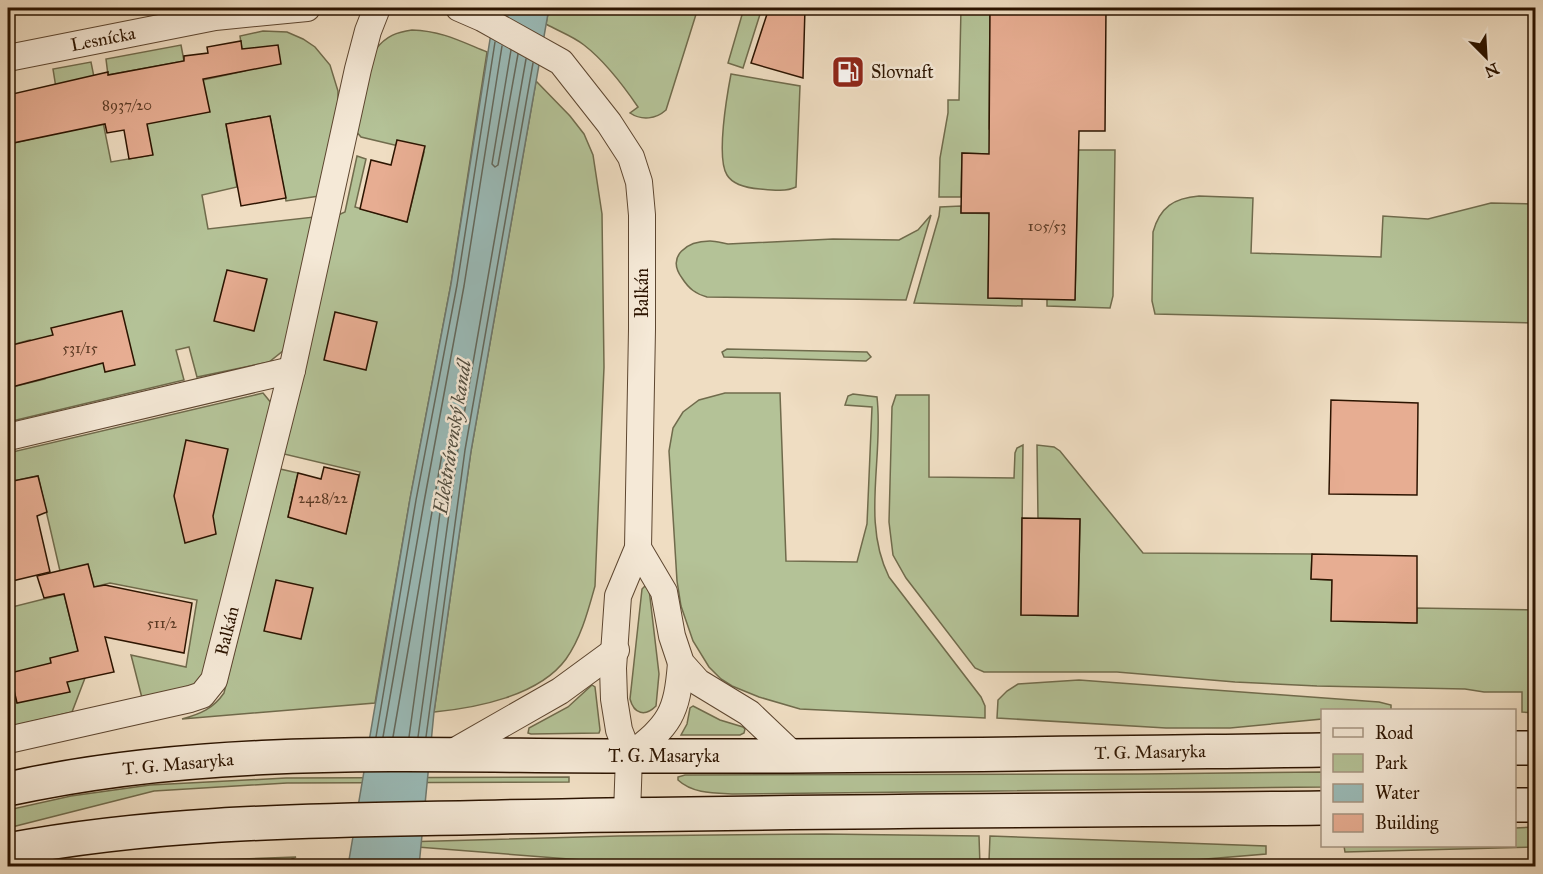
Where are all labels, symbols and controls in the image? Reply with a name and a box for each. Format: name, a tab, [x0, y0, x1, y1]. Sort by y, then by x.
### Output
street label: Lesnícka	[69, 22, 138, 56]
north arrow	[1456, 27, 1516, 87]
fuel station icon: Slovnaft	[830, 54, 866, 90]
text: N	[1481, 59, 1502, 82]
place label: Slovnaft	[871, 61, 934, 83]
house number: 8937/20	[102, 96, 152, 114]
house number: 105/53	[1028, 217, 1066, 235]
street label: Balkán	[631, 268, 653, 318]
house number: 531/15	[62, 339, 98, 357]
water label: Elektrárenský kanál	[428, 356, 476, 517]
house number: 2428/22	[298, 489, 349, 507]
street label: Balkán	[210, 604, 244, 658]
house number: 511/2	[147, 614, 178, 632]
legend	[1321, 709, 1516, 847]
text: Road	[1375, 722, 1413, 744]
street label: T. G. Masaryka	[1094, 740, 1206, 764]
street label: T. G. Masaryka	[608, 745, 720, 767]
street label: T. G. Masaryka	[122, 748, 235, 780]
text: Park	[1375, 752, 1408, 774]
text: Water	[1375, 782, 1420, 804]
text: Building	[1375, 812, 1439, 835]

